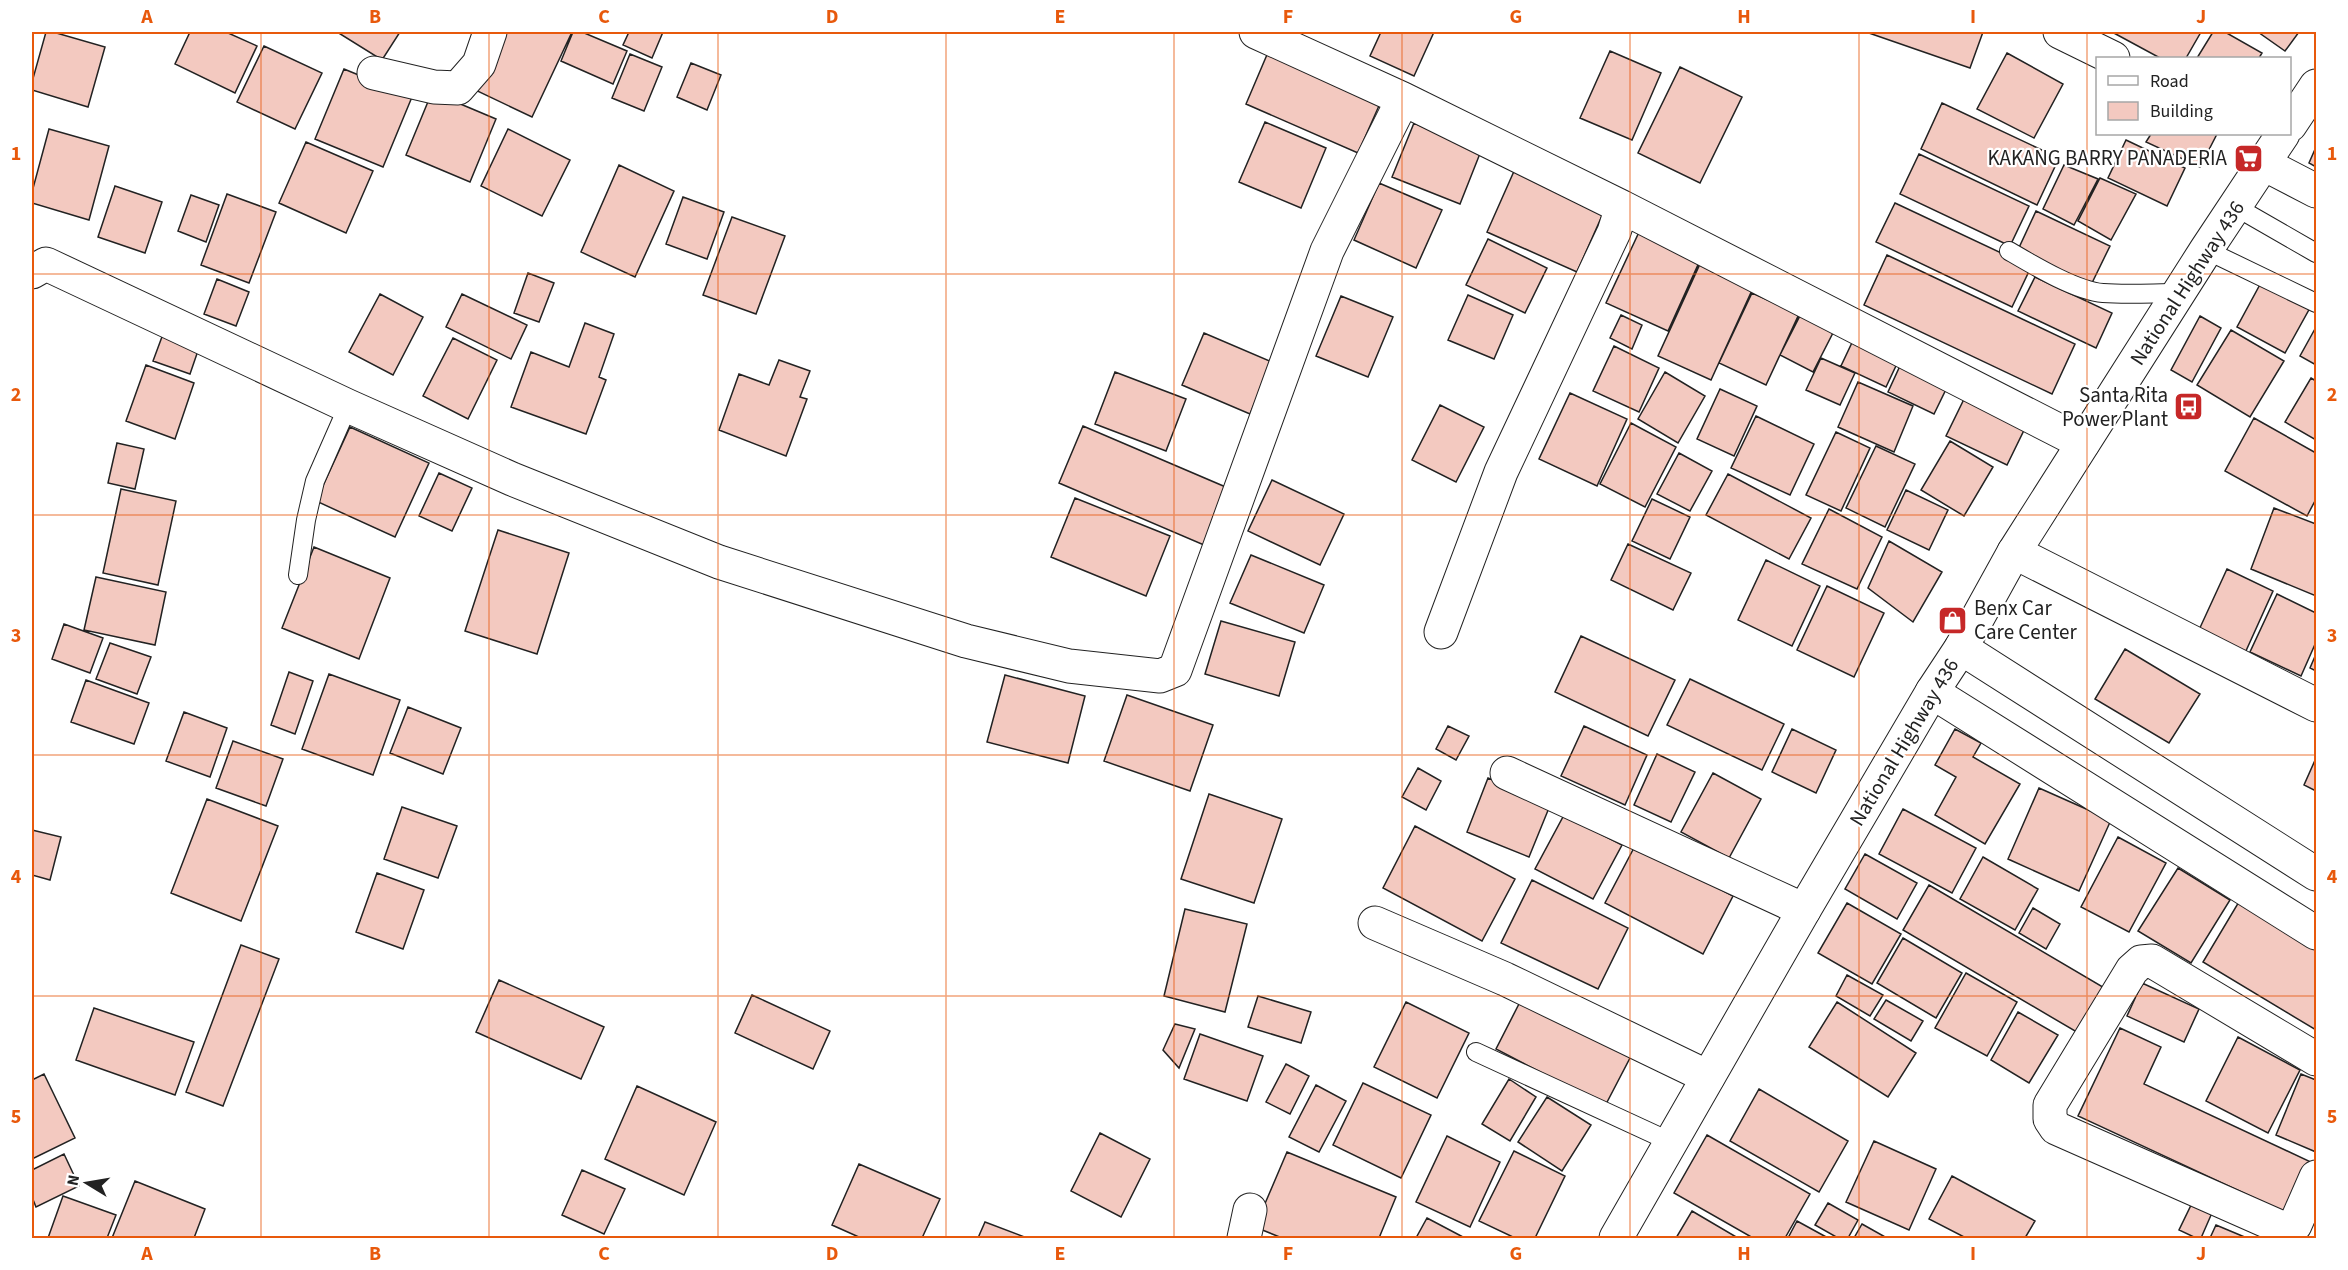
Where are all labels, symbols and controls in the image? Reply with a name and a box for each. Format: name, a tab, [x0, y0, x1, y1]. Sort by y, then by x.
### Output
text: A	[140, 3, 153, 31]
text: B	[369, 3, 381, 31]
text: C	[598, 3, 610, 31]
text: D	[826, 3, 838, 31]
text: E	[1055, 3, 1065, 31]
text: F	[1283, 3, 1293, 31]
text: G	[1510, 3, 1522, 31]
text: H	[1737, 3, 1751, 31]
text: I	[1970, 3, 1976, 31]
text: J	[2196, 3, 2206, 31]
legend	[2096, 57, 2291, 135]
text: Road	[2150, 69, 2189, 94]
text: Building	[2150, 99, 2213, 124]
text: 1	[11, 140, 21, 168]
text: 1	[2327, 140, 2337, 168]
supermarket icon: KAKANG BARRY PANADERIA	[2232, 142, 2264, 174]
place label: KAKANG BARRY PANADERIA	[1988, 143, 2228, 173]
street label: National Highway 436	[2122, 195, 2252, 371]
place label: Santa Rita Power Plant	[2062, 380, 2168, 434]
text: 2	[11, 381, 21, 409]
text: 2	[2327, 381, 2337, 409]
bus stop icon: Santa Rita Power Plant	[2173, 391, 2205, 423]
place label: Benx Car Care Center	[1974, 593, 2077, 647]
shop icon: Benx Car Care Center	[1937, 604, 1969, 636]
text: 3	[11, 622, 21, 650]
text: 3	[2327, 622, 2337, 650]
street label: National Highway 436	[1842, 652, 1966, 832]
text: 4	[11, 863, 22, 891]
text: 4	[2327, 863, 2338, 891]
text: 5	[11, 1103, 21, 1131]
text: 5	[2327, 1103, 2337, 1131]
north arrow	[57, 1153, 117, 1213]
text: N	[61, 1173, 85, 1188]
text: A	[140, 1240, 153, 1268]
text: B	[369, 1240, 381, 1268]
text: C	[598, 1240, 610, 1268]
text: D	[826, 1240, 838, 1268]
text: E	[1055, 1240, 1065, 1268]
text: F	[1283, 1240, 1293, 1268]
text: G	[1510, 1240, 1522, 1268]
text: H	[1737, 1240, 1751, 1268]
text: I	[1970, 1240, 1976, 1268]
text: J	[2196, 1240, 2206, 1268]

